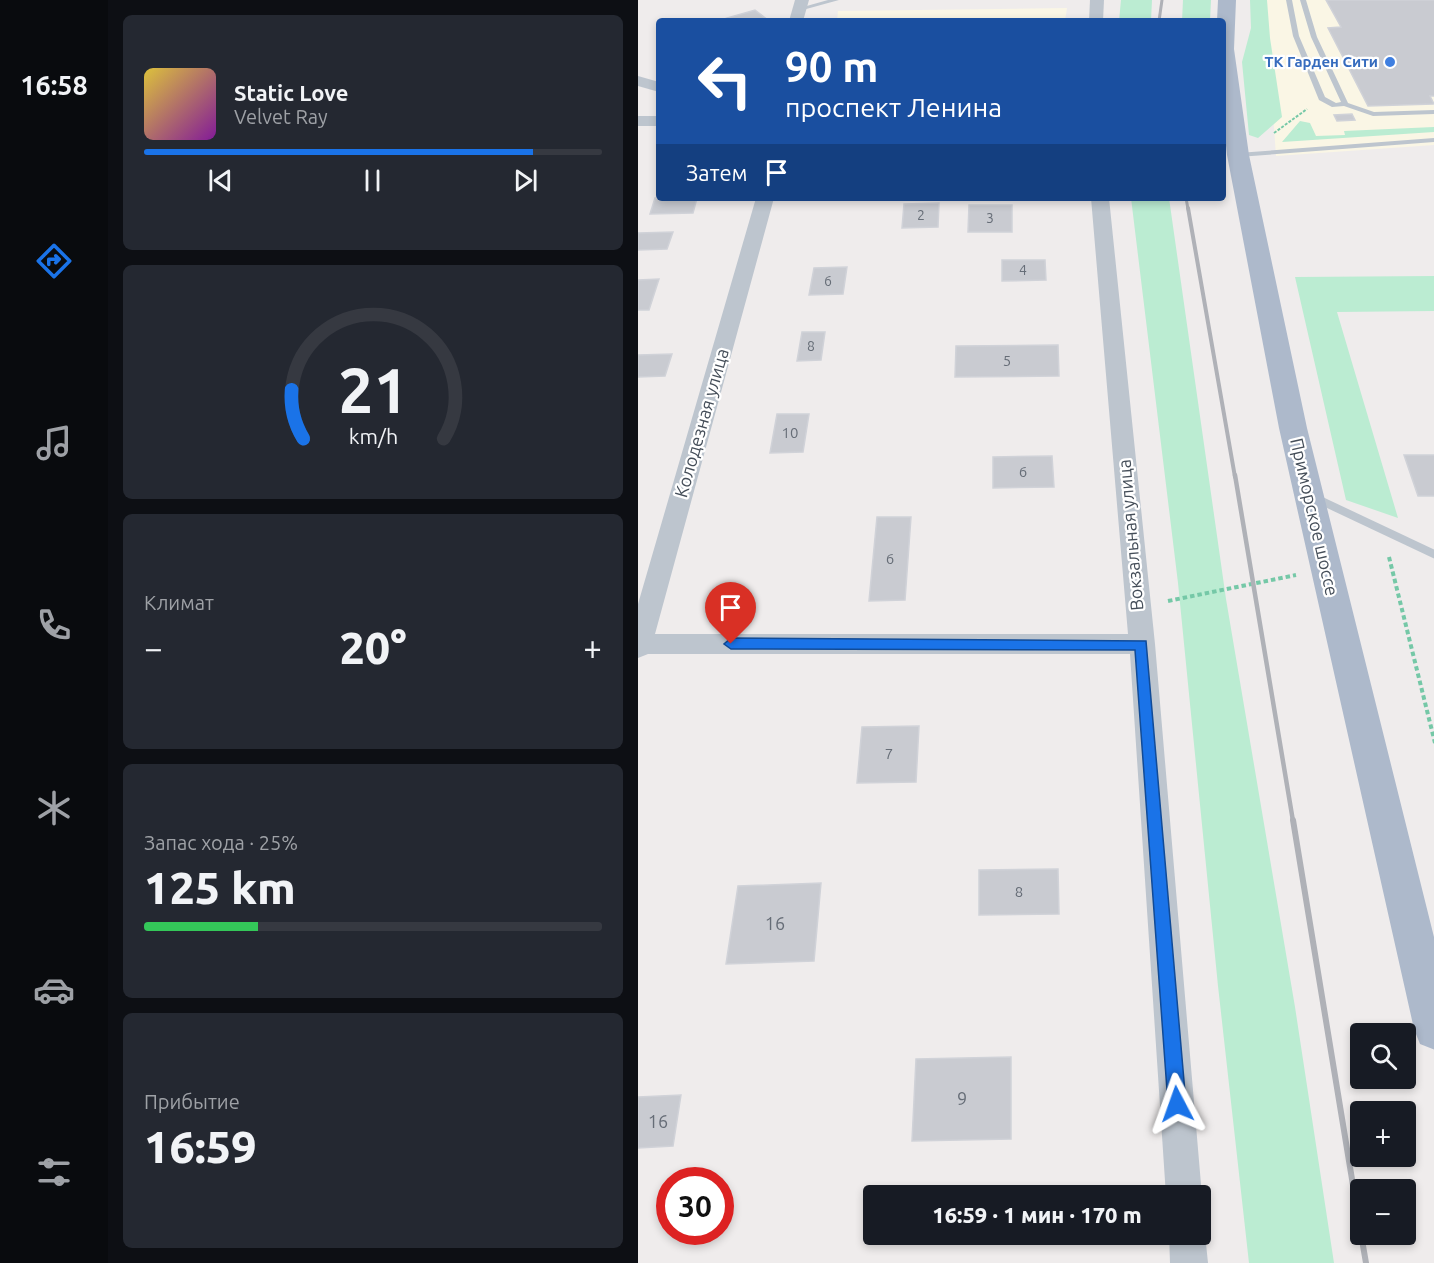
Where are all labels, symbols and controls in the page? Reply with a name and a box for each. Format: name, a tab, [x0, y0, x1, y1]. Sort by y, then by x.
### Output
icon: left	[686, 42, 764, 120]
text: 90 m	[785, 43, 879, 90]
place label: ТК Гарден Сити	[1265, 53, 1378, 70]
marker: ТК Гарден Сити	[1383, 55, 1397, 69]
text: 16:58	[20, 70, 88, 100]
text: Static Love	[234, 80, 349, 105]
text: проспект Ленина	[785, 92, 1002, 122]
text: Velvet Ray	[234, 105, 328, 128]
icon: arrive	[760, 156, 793, 189]
text: Затем	[686, 160, 748, 185]
icon: previous	[204, 164, 237, 197]
icon: pause	[356, 164, 389, 197]
icon: next	[509, 164, 542, 197]
house number: 2	[917, 207, 925, 223]
house number: 3	[986, 210, 994, 226]
icon: directions	[33, 240, 75, 282]
house number: 4	[1019, 262, 1027, 278]
house number: 6	[824, 273, 832, 289]
house number: 8	[807, 338, 815, 354]
street label: Колодезная улица	[670, 346, 732, 500]
house number: 5	[1003, 352, 1011, 369]
text: 21	[338, 355, 408, 425]
icon: music	[33, 422, 75, 464]
text: km/h	[348, 424, 398, 448]
house number: 10	[782, 424, 798, 441]
street label: Приморское шоссе	[1287, 436, 1343, 598]
street label: Вокзальная улица	[1113, 459, 1147, 612]
house number: 6	[1019, 463, 1027, 480]
house number: 6	[886, 550, 894, 567]
pin	[705, 582, 756, 644]
text: Климат	[144, 591, 214, 614]
icon: arrive	[714, 591, 747, 624]
icon: phone	[33, 604, 75, 646]
text: 20°	[339, 622, 407, 673]
text: −	[144, 629, 163, 666]
text: +	[583, 629, 602, 666]
house number: 7	[885, 745, 893, 762]
icon: climate	[33, 787, 75, 829]
text: Запас хода · 25%	[144, 831, 298, 854]
text: 125 km	[144, 862, 296, 913]
house number: 8	[1015, 883, 1023, 900]
house number: 16	[765, 913, 785, 933]
icon: car	[33, 969, 75, 1011]
map controls	[1350, 1023, 1416, 1245]
button: search	[1350, 1023, 1416, 1089]
position arrow	[1145, 1072, 1209, 1136]
house number: 9	[957, 1088, 967, 1108]
text: Прибытие	[144, 1090, 240, 1113]
button: +	[1350, 1101, 1416, 1167]
house number: 16	[648, 1111, 668, 1131]
text: 16:59	[144, 1121, 257, 1172]
icon: filters	[33, 1151, 75, 1193]
speed limit sign: 30	[656, 1167, 734, 1245]
button: −	[1350, 1179, 1416, 1245]
text: 16:59 · 1 мин · 170 m	[932, 1202, 1142, 1227]

